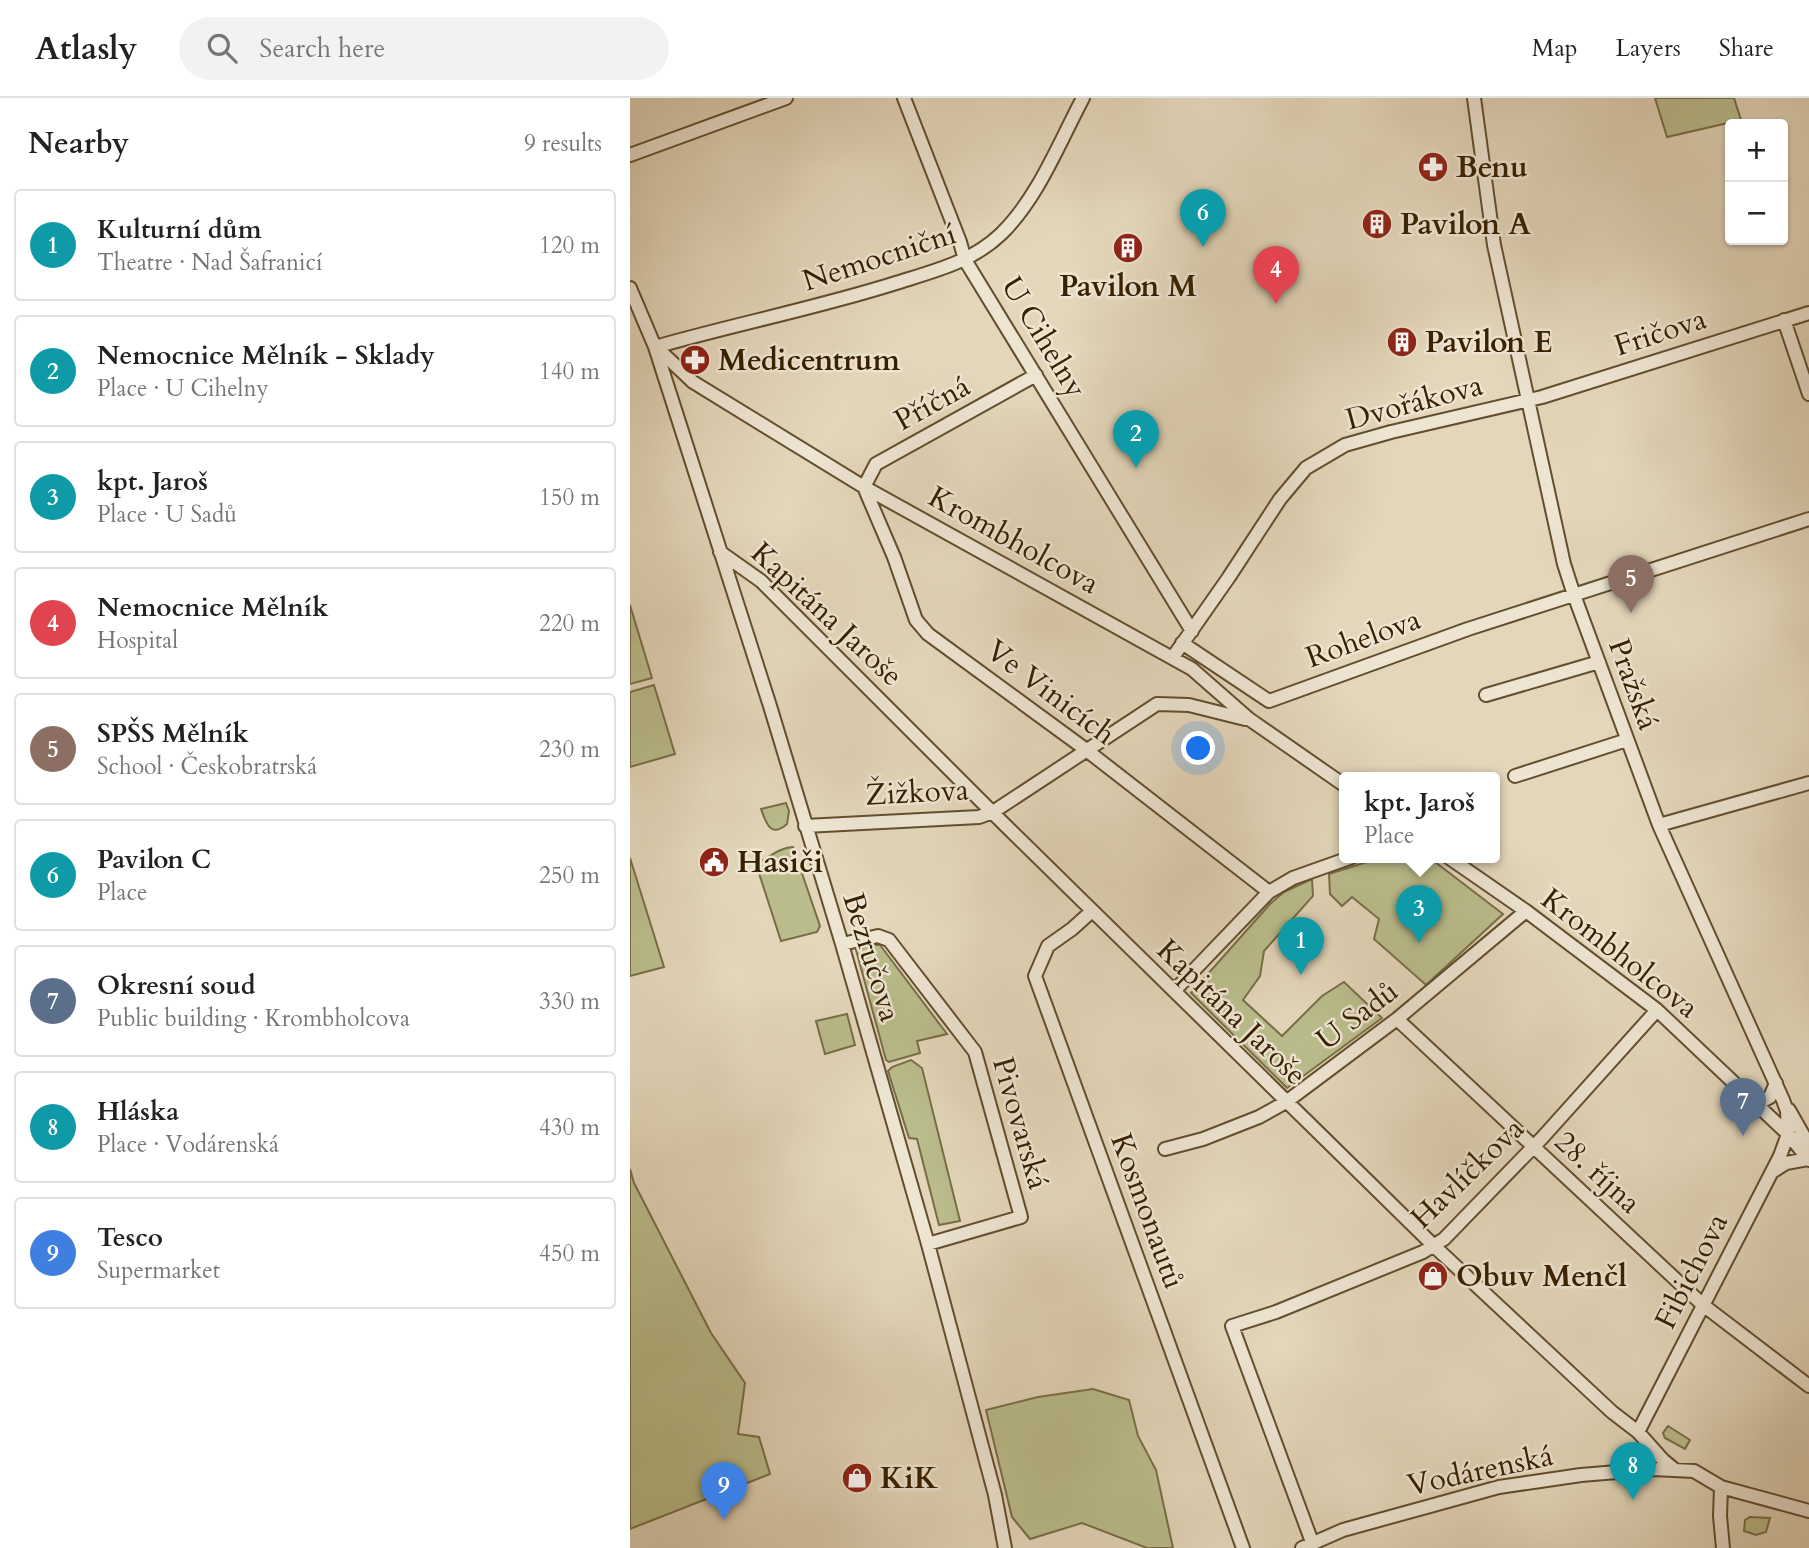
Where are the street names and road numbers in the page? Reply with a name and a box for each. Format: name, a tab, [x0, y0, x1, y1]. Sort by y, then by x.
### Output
street label: Nemocniční	[797, 213, 961, 302]
street label: U Cihelny	[991, 269, 1096, 406]
street label: Fričova	[1609, 298, 1711, 367]
street label: Dvořákova	[1341, 365, 1487, 440]
street label: Příčná	[887, 366, 978, 441]
street label: Krombholcova	[921, 477, 1107, 604]
street label: Kapitána Jaroše	[742, 533, 912, 696]
street label: Rohelova	[1300, 599, 1426, 678]
street label: Ve Vinicích	[978, 630, 1124, 755]
street label: Pražská	[1598, 633, 1669, 735]
street label: Žižkova	[864, 769, 970, 816]
street label: Krombholcova	[1532, 879, 1707, 1028]
street label: Bezručova	[832, 888, 911, 1027]
street label: Kapitána Jaroše	[1148, 930, 1316, 1095]
street label: U Sadů	[1308, 971, 1407, 1060]
street label: Pivovarská	[982, 1052, 1059, 1194]
street label: Havlíčkova	[1402, 1109, 1533, 1238]
street label: 28. října	[1546, 1122, 1650, 1223]
street label: Kosmonautů	[1100, 1128, 1195, 1295]
street label: Fibichova	[1645, 1206, 1738, 1336]
street label: Vodárenská	[1404, 1435, 1557, 1506]

